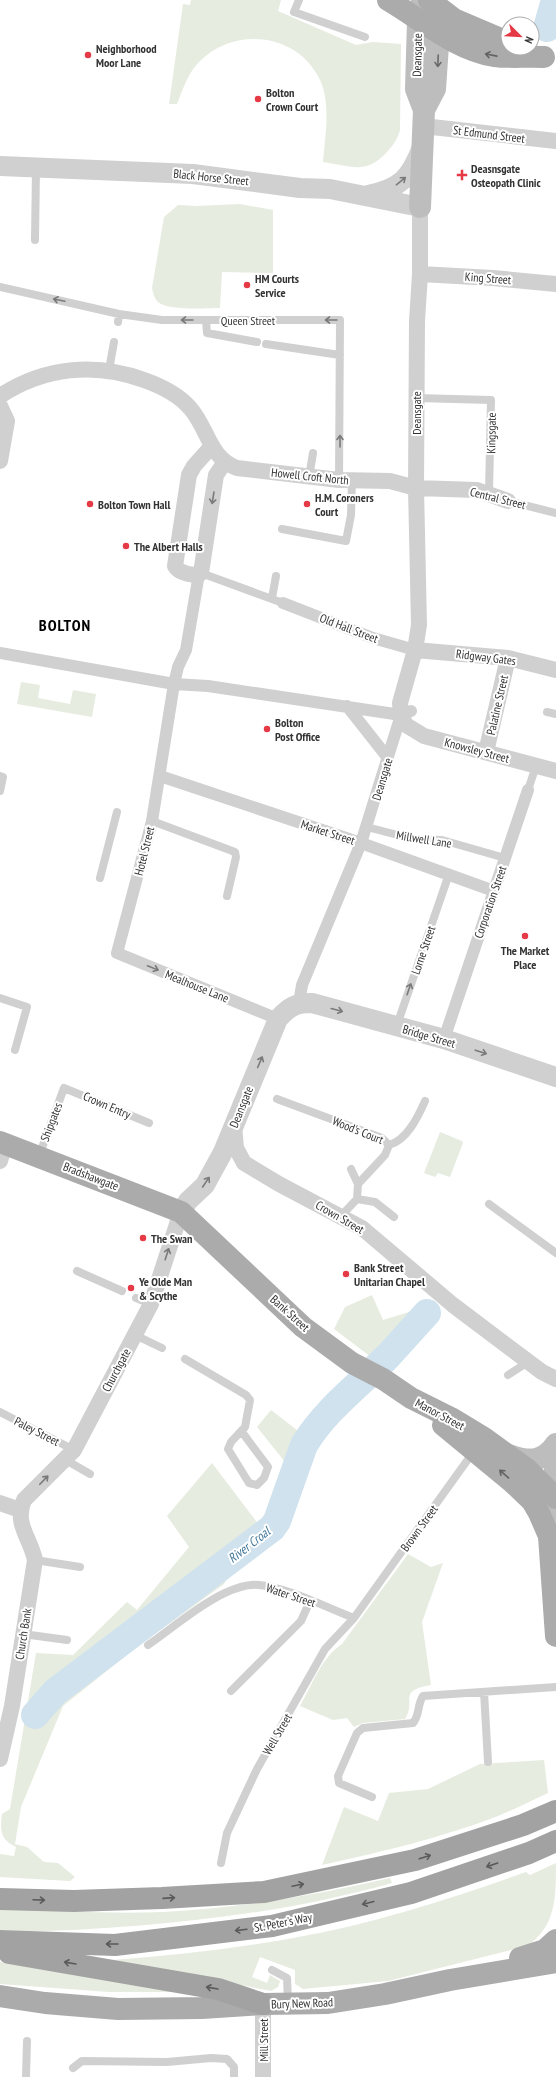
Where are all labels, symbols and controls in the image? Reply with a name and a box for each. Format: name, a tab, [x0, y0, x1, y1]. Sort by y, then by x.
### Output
north arrow	[500, 16, 540, 56]
street label: Deansgate	[409, 33, 425, 77]
text: N	[522, 35, 537, 46]
place label: Neighborhood Moor Lane	[96, 41, 157, 70]
marker: Neighborhood Moor Lane	[83, 50, 93, 60]
one-way arrow	[485, 50, 498, 58]
one-way arrow	[434, 54, 441, 67]
place label: Bolton Crown Court	[266, 85, 319, 114]
marker: Bolton Crown Court	[253, 94, 263, 104]
street label: St Edmund Street	[452, 122, 526, 146]
place label: Deasnsgate Osteopath Clinic	[471, 161, 542, 190]
street label: Black Horse Street	[173, 166, 250, 188]
marker: Deasnsgate Osteopath Clinic	[456, 169, 468, 181]
one-way arrow	[396, 177, 407, 186]
street label: King Street	[464, 269, 512, 287]
place label: HM Courts Service	[255, 271, 299, 300]
marker: HM Courts Service	[242, 280, 252, 290]
one-way arrow	[53, 296, 66, 304]
street label: Queen Street	[221, 313, 276, 328]
one-way arrow	[181, 316, 194, 324]
one-way arrow	[325, 316, 338, 324]
street label: Deansgate	[409, 391, 424, 435]
street label: Kingsgate	[483, 412, 499, 454]
one-way arrow	[336, 435, 344, 448]
street label: Howell Croft North	[270, 464, 350, 488]
street label: Central Street	[469, 484, 528, 512]
place label: H.M. Coroners Court	[315, 490, 374, 519]
one-way arrow	[208, 491, 216, 504]
place label: Bolton Town Hall	[98, 497, 170, 512]
marker: Bolton Town Hall	[85, 499, 95, 509]
marker: H.M. Coroners Court	[302, 499, 312, 509]
place label: The Albert Halls	[134, 539, 203, 554]
marker: The Albert Halls	[121, 541, 131, 551]
street label: Old Hall Street	[318, 610, 381, 646]
district label: BOLTON	[39, 615, 91, 635]
street label: Ridgway Gates	[455, 646, 517, 668]
street label: Palatine Street	[483, 673, 511, 736]
place label: Bolton Post Office	[275, 715, 320, 744]
marker: Bolton Post Office	[262, 724, 272, 734]
street label: Knowsley Street	[443, 734, 512, 766]
street label: Deansgate	[368, 756, 396, 802]
street label: Market Street	[299, 816, 358, 848]
street label: Hotel Street	[131, 824, 157, 877]
street label: Millwell Lane	[395, 827, 453, 851]
street label: Corporation Street	[471, 863, 510, 940]
street label: Lorne Street	[408, 923, 439, 976]
marker: The Market Place	[520, 931, 530, 941]
place label: The Market Place	[501, 943, 550, 972]
one-way arrow	[147, 964, 159, 972]
street label: Mealhouse Lane	[163, 966, 231, 1006]
one-way arrow	[406, 984, 414, 996]
one-way arrow	[330, 1007, 343, 1014]
street label: Bridge Street	[401, 1021, 458, 1051]
one-way arrow	[474, 1049, 487, 1056]
one-way arrow	[257, 1057, 264, 1069]
street label: Deansgate	[226, 1084, 256, 1130]
street label: Crown Entry	[81, 1088, 133, 1122]
street label: Shipgates	[37, 1100, 65, 1144]
street label: Wood's Court	[330, 1113, 386, 1147]
street label: Bradshawgate	[61, 1159, 121, 1193]
one-way arrow	[202, 1177, 210, 1188]
street label: Crown Street	[313, 1197, 367, 1237]
place label: The Swan	[151, 1231, 192, 1246]
marker: The Swan	[138, 1233, 148, 1243]
one-way arrow	[164, 1247, 171, 1260]
place label: Bank Street Unitarian Chapel	[354, 1260, 425, 1289]
marker: Bank Street Unitarian Chapel	[341, 1269, 351, 1279]
place label: Ye Olde Man & Scythe	[138, 1274, 192, 1303]
marker: Ye Olde Man & Scythe	[126, 1283, 136, 1293]
street label: Bank Street	[267, 1292, 313, 1335]
street label: Churchgate	[98, 1346, 134, 1394]
street label: Manor Street	[413, 1395, 468, 1434]
street label: Paley Street	[12, 1413, 63, 1449]
one-way arrow	[498, 1470, 509, 1479]
one-way arrow	[39, 1475, 49, 1485]
street label: Brown Street	[397, 1501, 441, 1554]
water label: River Croal	[224, 1522, 275, 1567]
street label: Water Street	[264, 1580, 318, 1610]
street label: Church Bank	[12, 1607, 35, 1661]
street label: Well Street	[259, 1710, 295, 1757]
one-way arrow	[418, 1852, 430, 1860]
one-way arrow	[487, 1862, 499, 1870]
one-way arrow	[291, 1880, 304, 1888]
one-way arrow	[162, 1894, 175, 1902]
one-way arrow	[32, 1896, 45, 1904]
one-way arrow	[362, 1900, 375, 1907]
street label: St. Peter's Way	[253, 1909, 314, 1935]
one-way arrow	[235, 1926, 248, 1934]
one-way arrow	[106, 1940, 119, 1948]
one-way arrow	[64, 1959, 77, 1967]
one-way arrow	[206, 1984, 219, 1992]
street label: Bury New Road	[271, 1994, 333, 2012]
street label: Mill Street	[256, 2018, 271, 2062]

